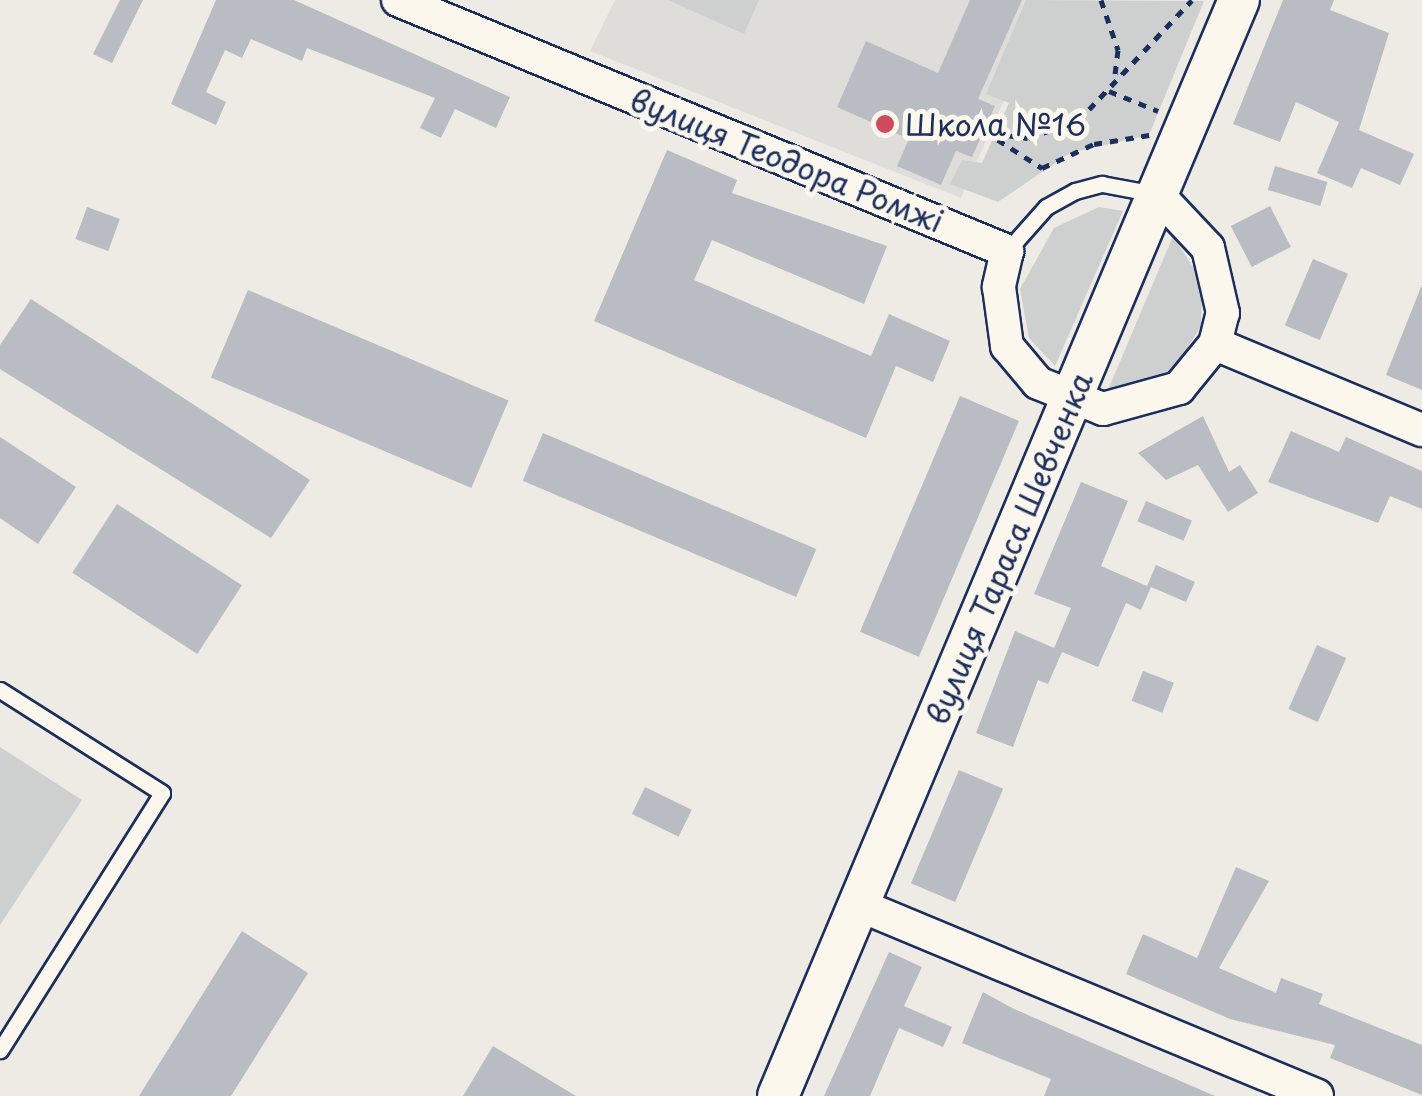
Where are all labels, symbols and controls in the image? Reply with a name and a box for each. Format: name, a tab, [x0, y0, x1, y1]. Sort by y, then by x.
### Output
street label: вулиця Теодора Ромжі	[624, 80, 950, 240]
place label: Школа №16	[905, 106, 1087, 142]
marker: Школа №16	[874, 113, 896, 135]
street label: вулиця Тараса Шевченка	[918, 365, 1100, 731]

